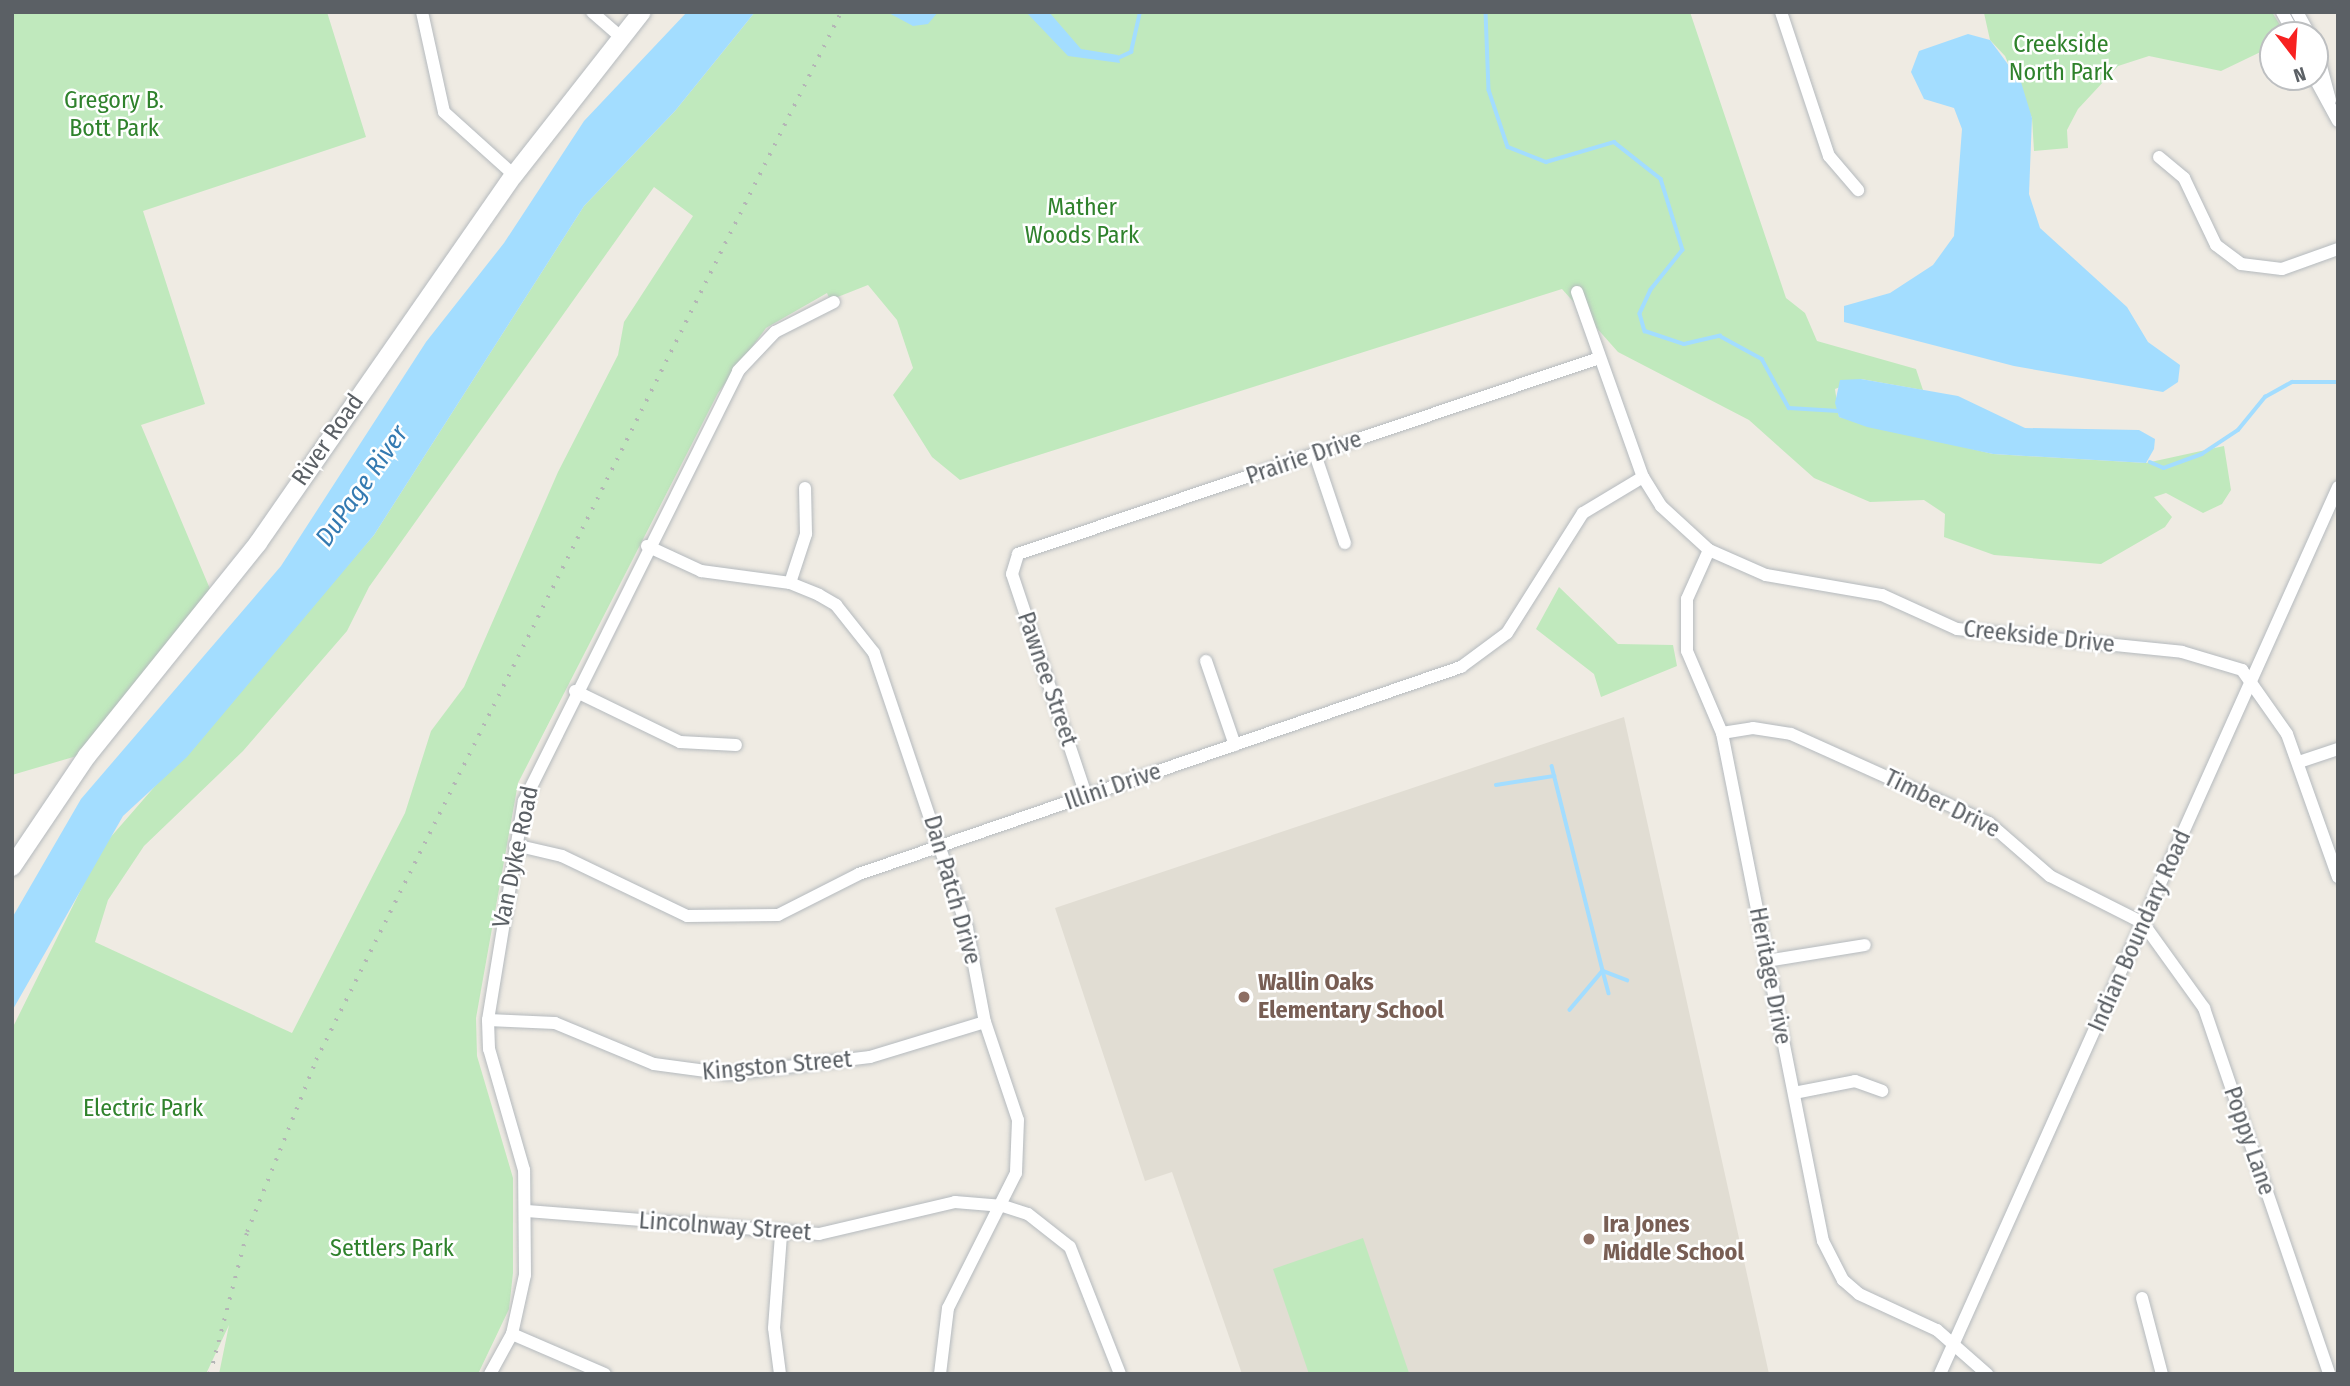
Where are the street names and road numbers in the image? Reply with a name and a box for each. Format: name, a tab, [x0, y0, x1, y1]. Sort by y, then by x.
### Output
street label: River Road	[286, 389, 370, 491]
street label: Prairie Drive	[1242, 425, 1366, 491]
street label: Pawnee Street	[1011, 608, 1083, 750]
street label: Creekside Drive	[1962, 615, 2116, 659]
street label: Illini Drive	[1061, 757, 1165, 817]
street label: Timber Drive	[1879, 764, 2005, 844]
street label: Van Dyke Road	[487, 783, 545, 931]
street label: Dan Patch Drive	[917, 812, 987, 968]
street label: Indian Boundary Road	[2083, 826, 2197, 1036]
street label: Heritage Drive	[1743, 905, 1797, 1047]
street label: Kingston Street	[701, 1045, 853, 1087]
street label: Poppy Lane	[2217, 1083, 2281, 1199]
street label: Lincolnway Street	[638, 1207, 812, 1247]

